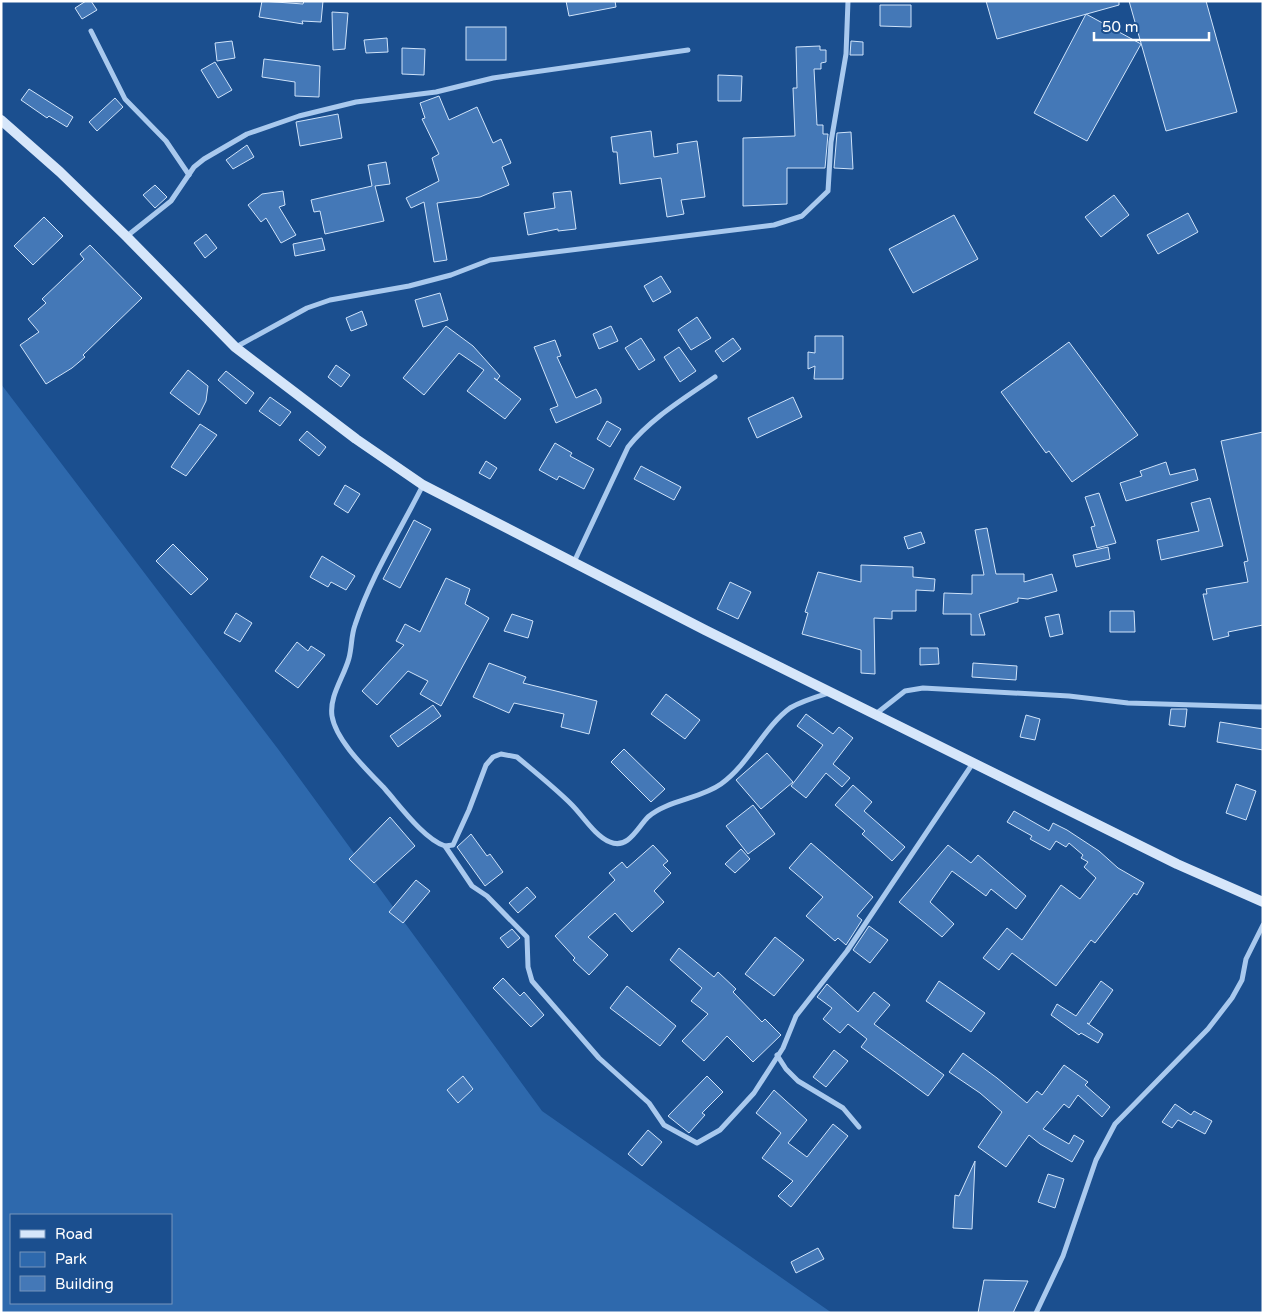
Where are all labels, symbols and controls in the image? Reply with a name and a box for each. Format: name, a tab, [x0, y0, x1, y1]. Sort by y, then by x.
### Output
scale bar	[1094, 10, 1209, 42]
text: 50 m	[1102, 18, 1139, 36]
legend	[10, 1214, 172, 1304]
text: Road	[55, 1225, 93, 1243]
text: Park	[55, 1250, 87, 1268]
text: Building	[55, 1275, 114, 1293]

